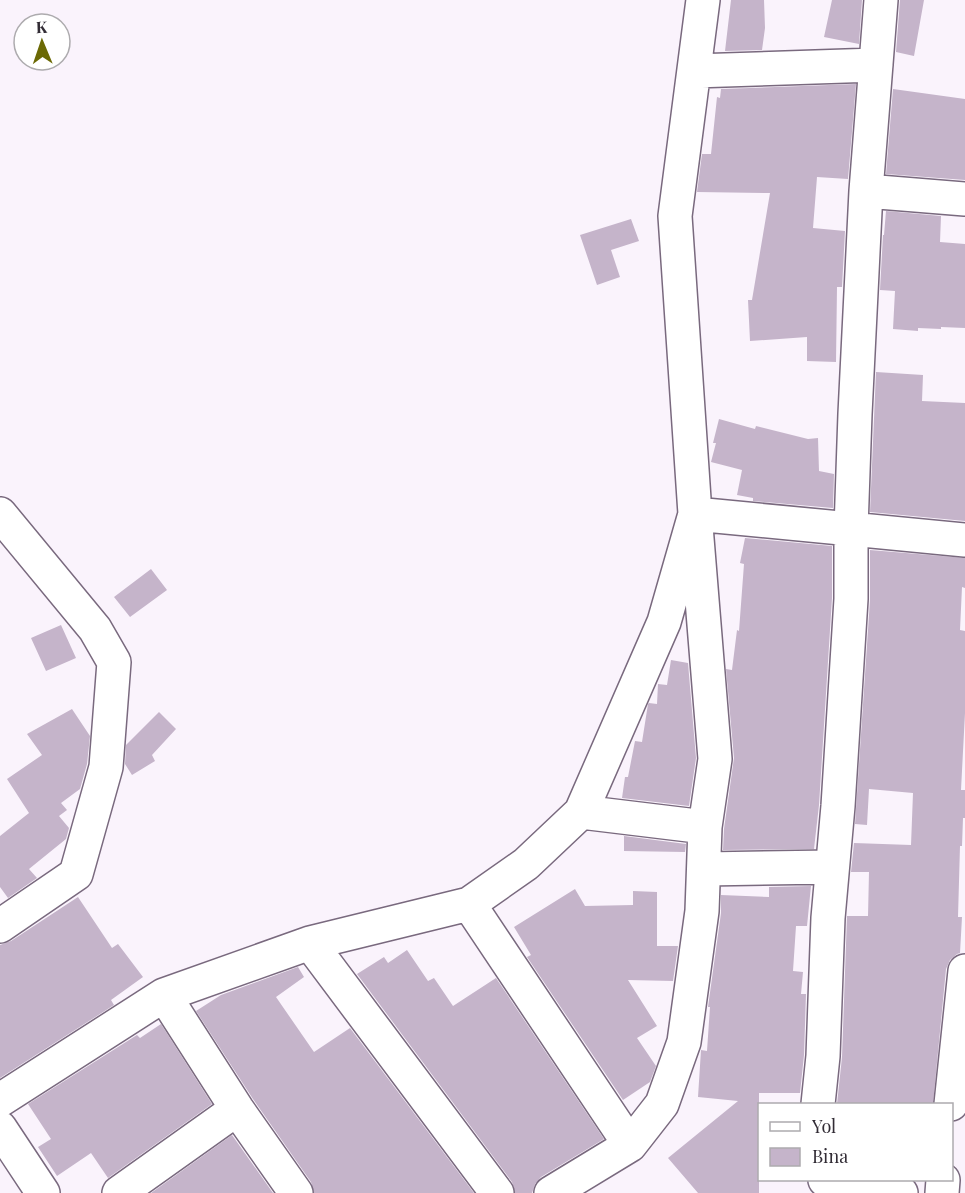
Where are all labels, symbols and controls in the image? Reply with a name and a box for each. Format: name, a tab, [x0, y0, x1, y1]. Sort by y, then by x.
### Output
north arrow	[12, 12, 72, 72]
text: K	[35, 16, 48, 37]
legend	[758, 1103, 953, 1181]
text: Yol	[811, 1114, 836, 1138]
text: Bina	[812, 1144, 848, 1168]

